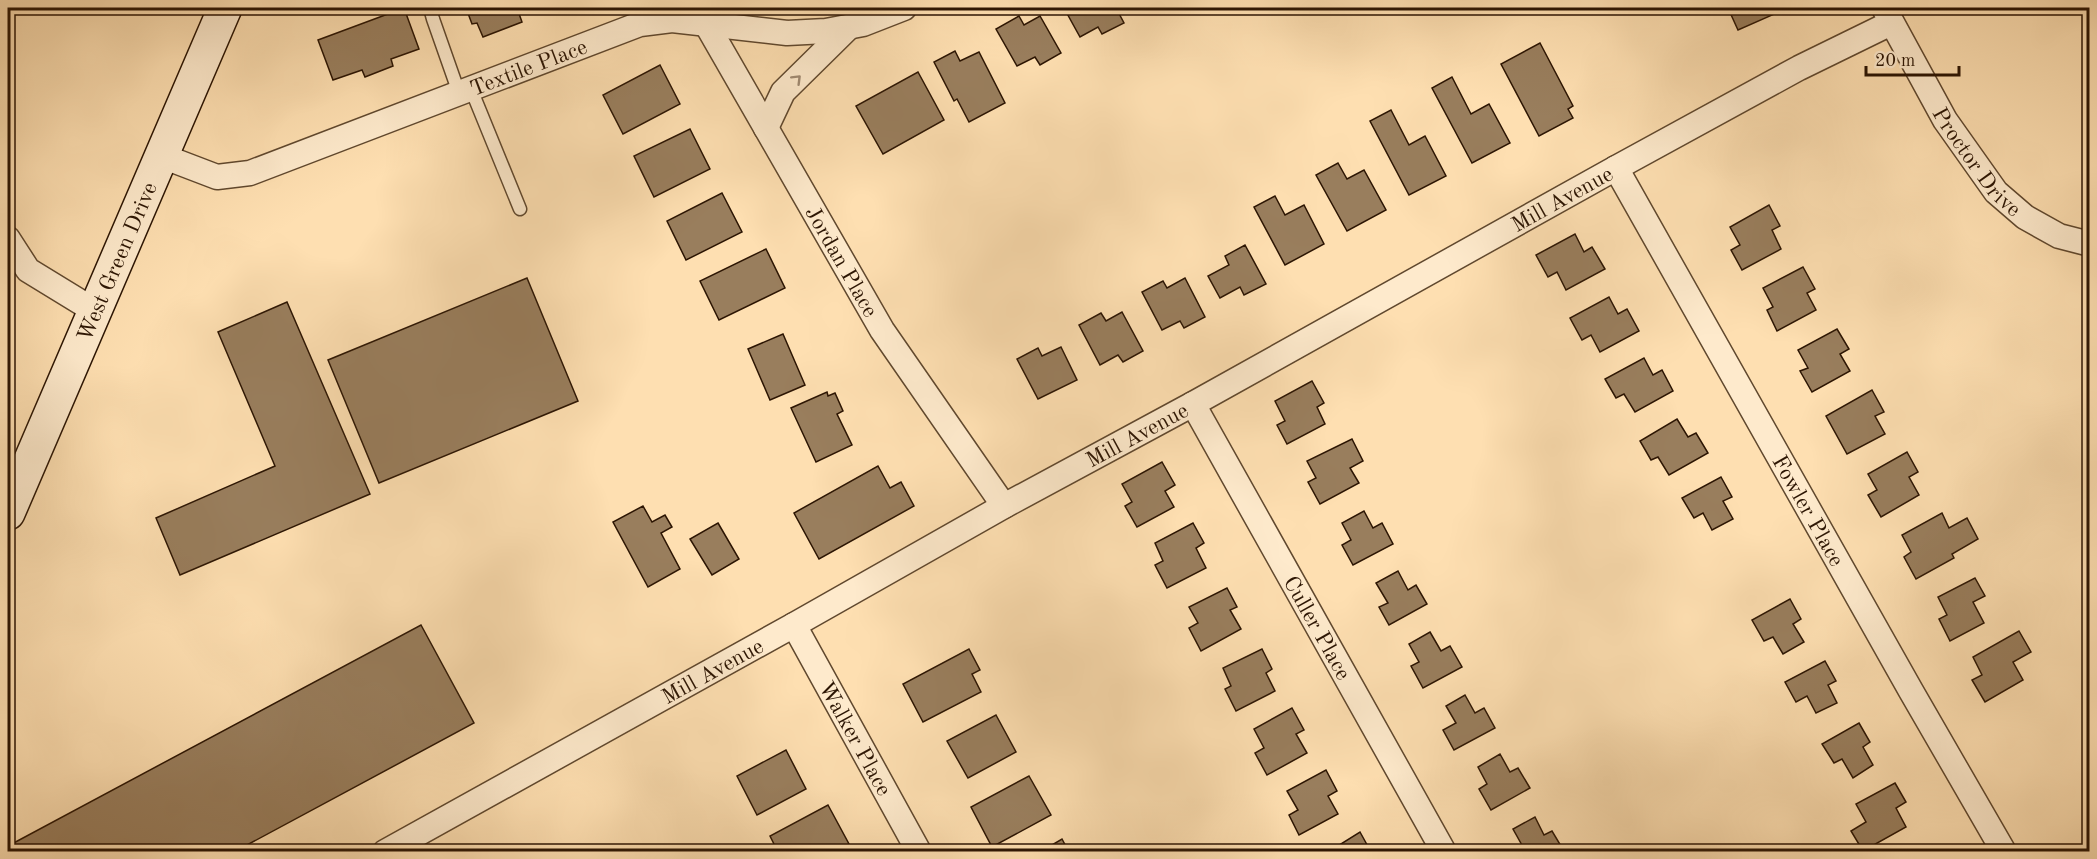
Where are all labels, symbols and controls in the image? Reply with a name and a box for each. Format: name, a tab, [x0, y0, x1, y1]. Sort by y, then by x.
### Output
street label: Textile Place	[468, 36, 590, 101]
scale bar	[1866, 39, 1959, 77]
text: 20 m	[1875, 52, 1915, 70]
one-way arrow	[789, 76, 800, 87]
street label: Proctor Drive	[1927, 104, 2024, 221]
street label: Mill Avenue	[1508, 163, 1617, 237]
street label: West Green Drive	[74, 179, 162, 345]
street label: Jordan Place	[800, 203, 881, 321]
street label: Mill Avenue	[1083, 400, 1192, 472]
street label: Fowler Place	[1767, 452, 1847, 571]
street label: Culler Place	[1279, 573, 1354, 684]
street label: Mill Avenue	[659, 635, 767, 709]
street label: Walker Place	[814, 678, 895, 800]

